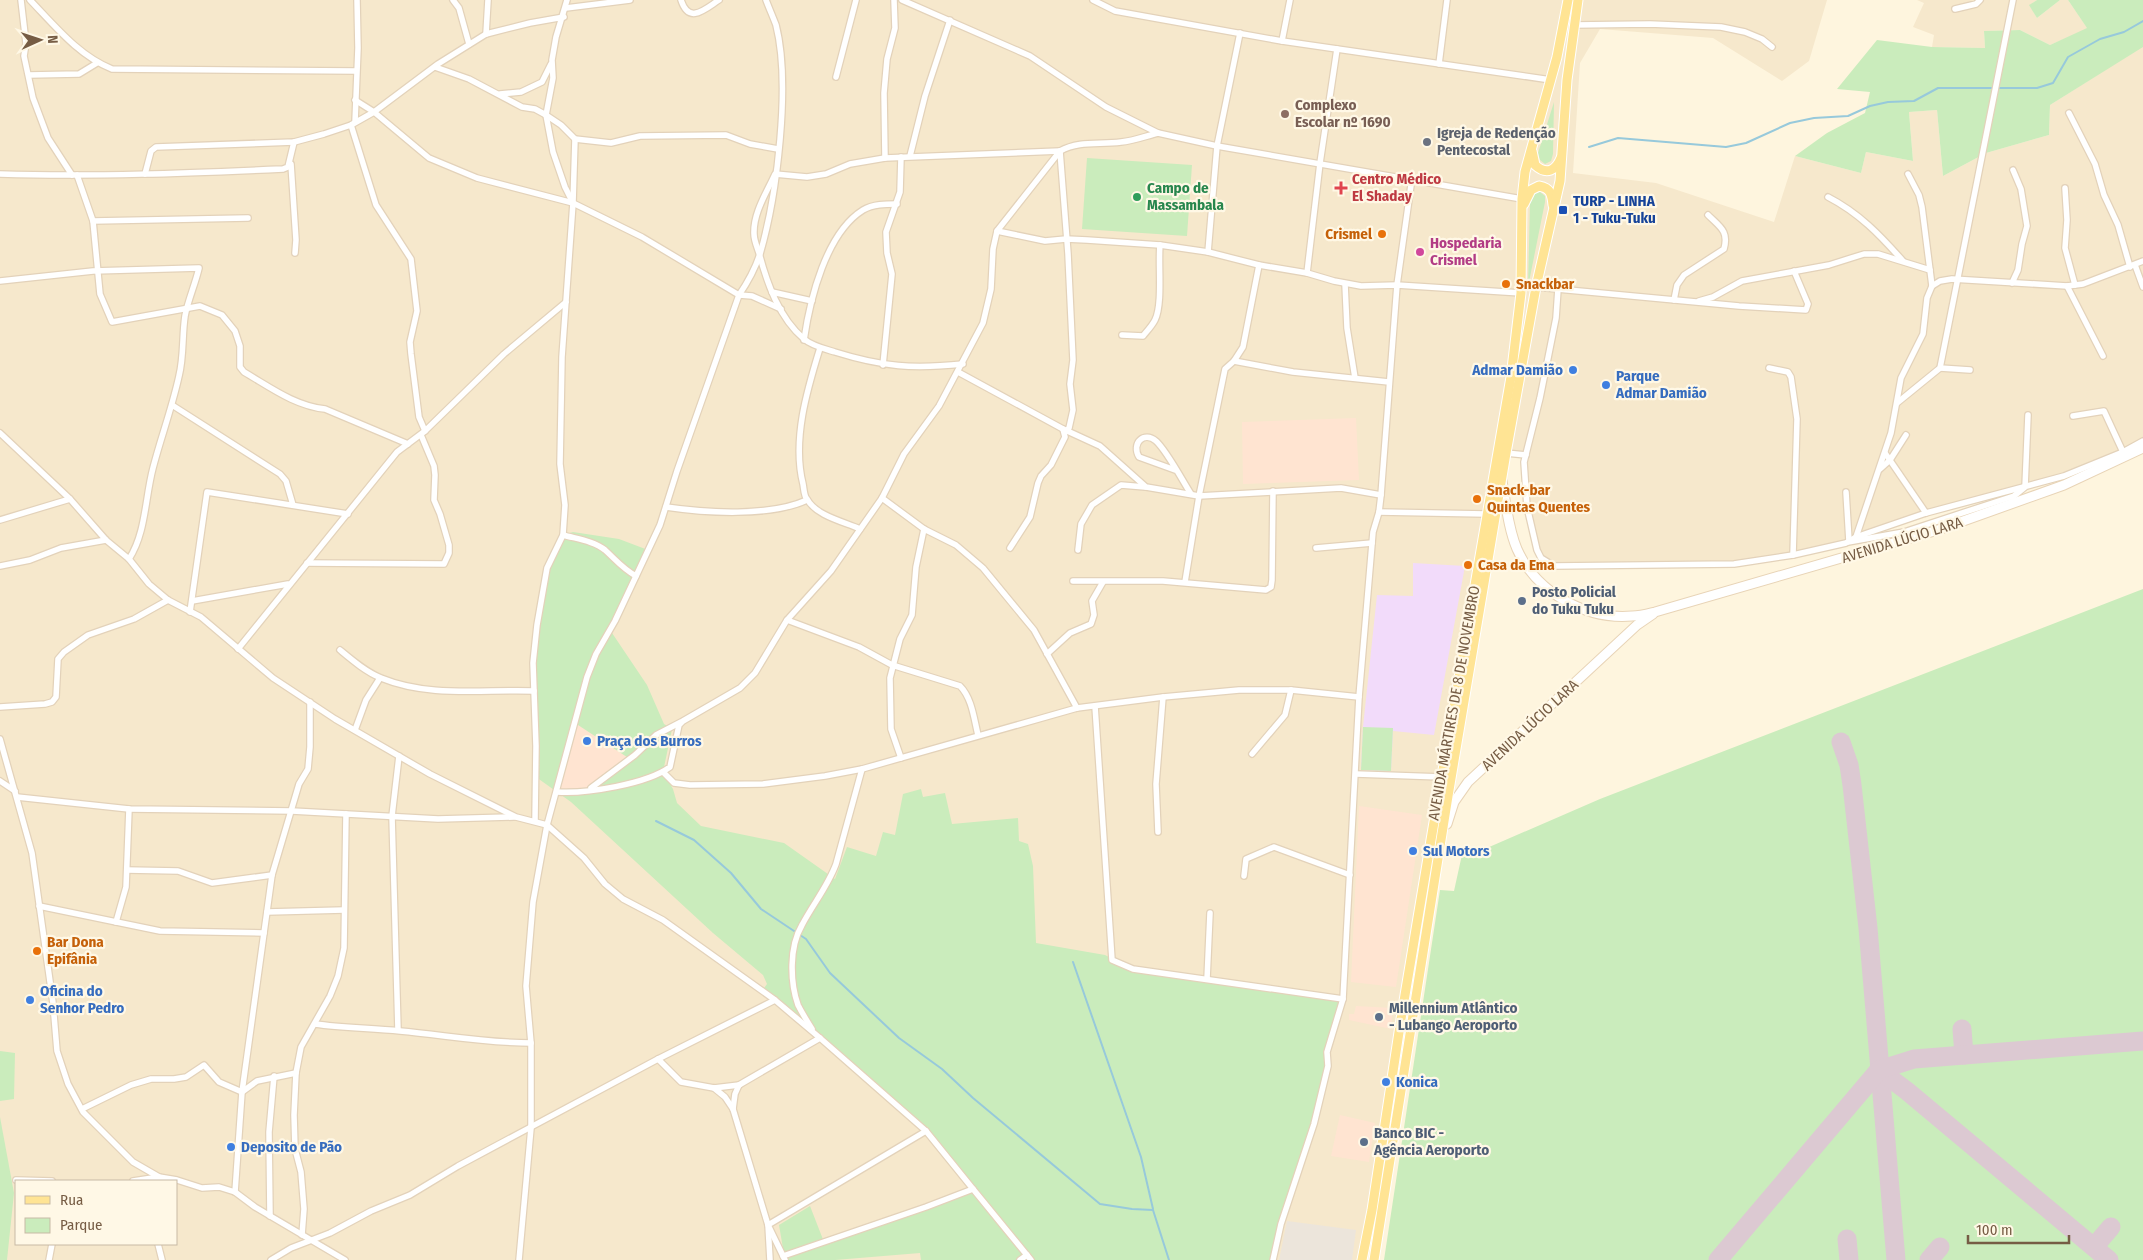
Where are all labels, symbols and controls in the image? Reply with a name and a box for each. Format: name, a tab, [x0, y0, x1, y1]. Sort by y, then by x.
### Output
north arrow	[15, 15, 65, 65]
text: N	[44, 35, 61, 44]
place label: Complexo Escolar nº 1690	[1295, 96, 1391, 131]
marker: Complexo Escolar nº 1690	[1279, 108, 1291, 120]
place label: Igreja de Redenção Pentecostal	[1437, 124, 1556, 159]
marker: Igreja de Redenção Pentecostal	[1421, 136, 1433, 148]
place label: Centro Médico El Shaday	[1352, 170, 1441, 205]
place label: Campo de Massambala	[1147, 179, 1224, 214]
marker: Centro Médico El Shaday	[1334, 181, 1348, 195]
marker: Campo de Massambala	[1131, 191, 1143, 203]
place label: TURP - LINHA 1 - Tuku-Tuku	[1573, 192, 1656, 227]
marker: TURP - LINHA 1 - Tuku-Tuku	[1557, 204, 1569, 216]
place label: Crismel	[1325, 225, 1373, 243]
marker: Crismel	[1376, 228, 1388, 240]
place label: Hospedaria Crismel	[1430, 234, 1502, 269]
marker: Hospedaria Crismel	[1414, 246, 1426, 258]
place label: Snackbar	[1516, 275, 1575, 293]
marker: Snackbar	[1500, 278, 1512, 290]
place label: Admar Damião	[1471, 361, 1563, 379]
marker: Admar Damião	[1567, 364, 1579, 376]
place label: Parque Admar Damião	[1615, 367, 1707, 402]
marker: Parque Admar Damião	[1600, 379, 1612, 391]
place label: Snack-bar Quintas Quentes	[1487, 481, 1590, 516]
marker: Snack-bar Quintas Quentes	[1471, 493, 1483, 505]
street label: AVENIDA LÚCIO LARA	[1839, 513, 1965, 567]
place label: Casa da Ema	[1478, 556, 1555, 574]
marker: Casa da Ema	[1462, 559, 1474, 571]
place label: Posto Policial do Tuku Tuku	[1532, 583, 1617, 618]
street label: AVENIDA MÁRTIRES DE 8 DE NOVEMBRO	[1424, 584, 1484, 822]
marker: Posto Policial do Tuku Tuku	[1516, 595, 1528, 607]
street label: AVENIDA LÚCIO LARA	[1478, 676, 1582, 774]
place label: Praça dos Burros	[597, 732, 702, 751]
marker: Praça dos Burros	[581, 735, 593, 747]
place label: Sul Motors	[1423, 842, 1490, 860]
marker: Sul Motors	[1407, 845, 1419, 857]
place label: Bar Dona Epifânia	[47, 933, 104, 968]
marker: Bar Dona Epifânia	[31, 945, 43, 957]
place label: Oficina do Senhor Pedro	[40, 982, 124, 1017]
marker: Oficina do Senhor Pedro	[24, 994, 36, 1006]
place label: Millennium Atlântico - Lubango Aeroporto	[1389, 999, 1517, 1034]
marker: Millennium Atlântico - Lubango Aeroporto	[1373, 1011, 1385, 1023]
place label: Konica	[1396, 1073, 1439, 1091]
marker: Konica	[1380, 1076, 1392, 1088]
place label: Banco BIC - Agência Aeroporto	[1373, 1124, 1489, 1159]
marker: Banco BIC - Agência Aeroporto	[1358, 1136, 1370, 1148]
place label: Deposito de Pão	[241, 1138, 342, 1156]
marker: Deposito de Pão	[225, 1141, 237, 1153]
legend	[15, 1180, 178, 1245]
text: Rua	[60, 1191, 83, 1209]
scale bar	[1968, 1212, 2069, 1244]
text: Parque	[60, 1216, 103, 1234]
text: 100 m	[1976, 1221, 2013, 1239]

